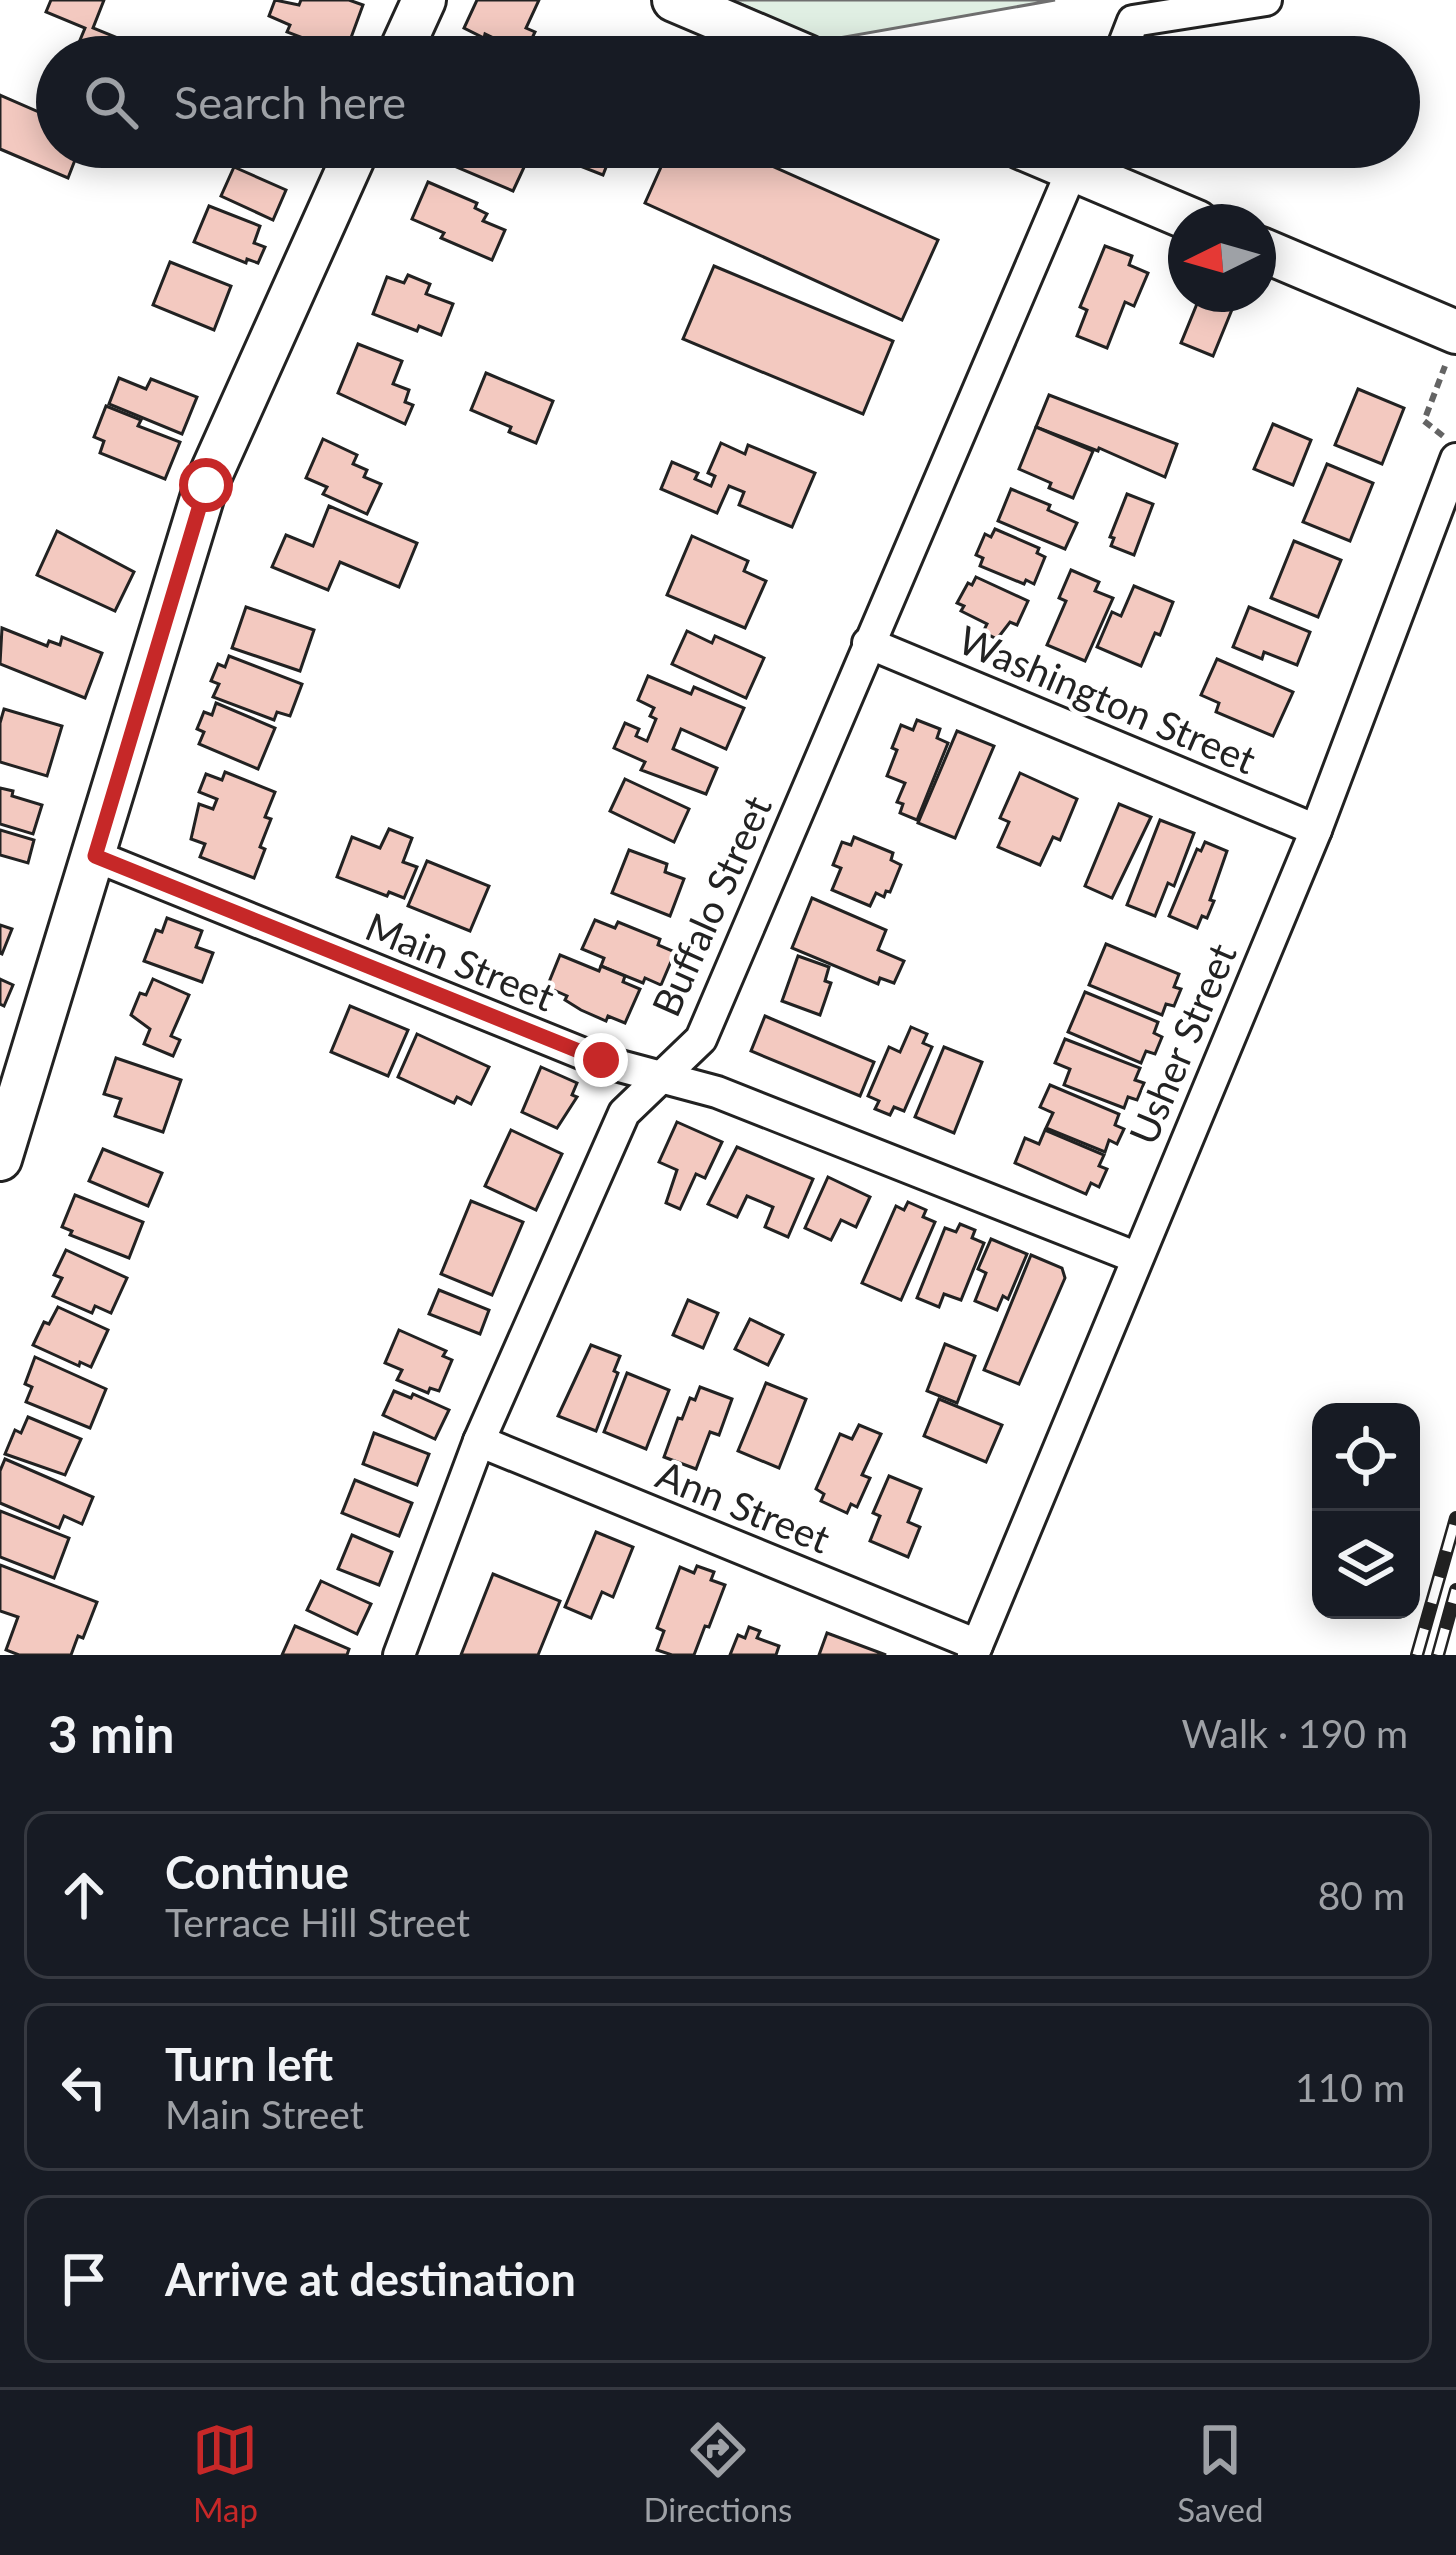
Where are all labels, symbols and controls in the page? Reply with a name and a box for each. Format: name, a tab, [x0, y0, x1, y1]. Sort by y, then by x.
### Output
search box	[36, 36, 1420, 168]
icon: search	[78, 69, 144, 135]
text: Search here	[174, 75, 406, 129]
north arrow	[1168, 204, 1276, 312]
route start	[179, 458, 233, 512]
street label: Washington Street	[952, 616, 1263, 782]
street label: Buffalo Street	[642, 789, 780, 1023]
street label: Main Street	[360, 903, 561, 1020]
street label: Usher Street	[1119, 937, 1245, 1151]
route end	[574, 1033, 628, 1087]
map controls	[1312, 1403, 1420, 1619]
button: locate	[1312, 1403, 1420, 1511]
street label: Ann Street	[650, 1451, 837, 1562]
button: layers	[1312, 1511, 1420, 1619]
text: 3 min	[48, 1703, 174, 1764]
text: Walk · 190 m	[1181, 1710, 1408, 1756]
text: Continue	[165, 1845, 349, 1899]
icon: ahead	[51, 1862, 117, 1928]
text: 80 m	[1318, 1872, 1405, 1918]
text: Terrace Hill Street	[165, 1899, 470, 1945]
text: Turn left	[165, 2037, 333, 2091]
icon: left	[51, 2054, 117, 2120]
text: 110 m	[1295, 2064, 1405, 2110]
text: Main Street	[165, 2091, 364, 2137]
icon: arrive	[51, 2246, 117, 2312]
text: Arrive at destination	[165, 2252, 576, 2306]
tab: Map	[192, 2417, 258, 2529]
tab: Directions	[643, 2417, 792, 2529]
tab: Saved	[1177, 2417, 1264, 2529]

